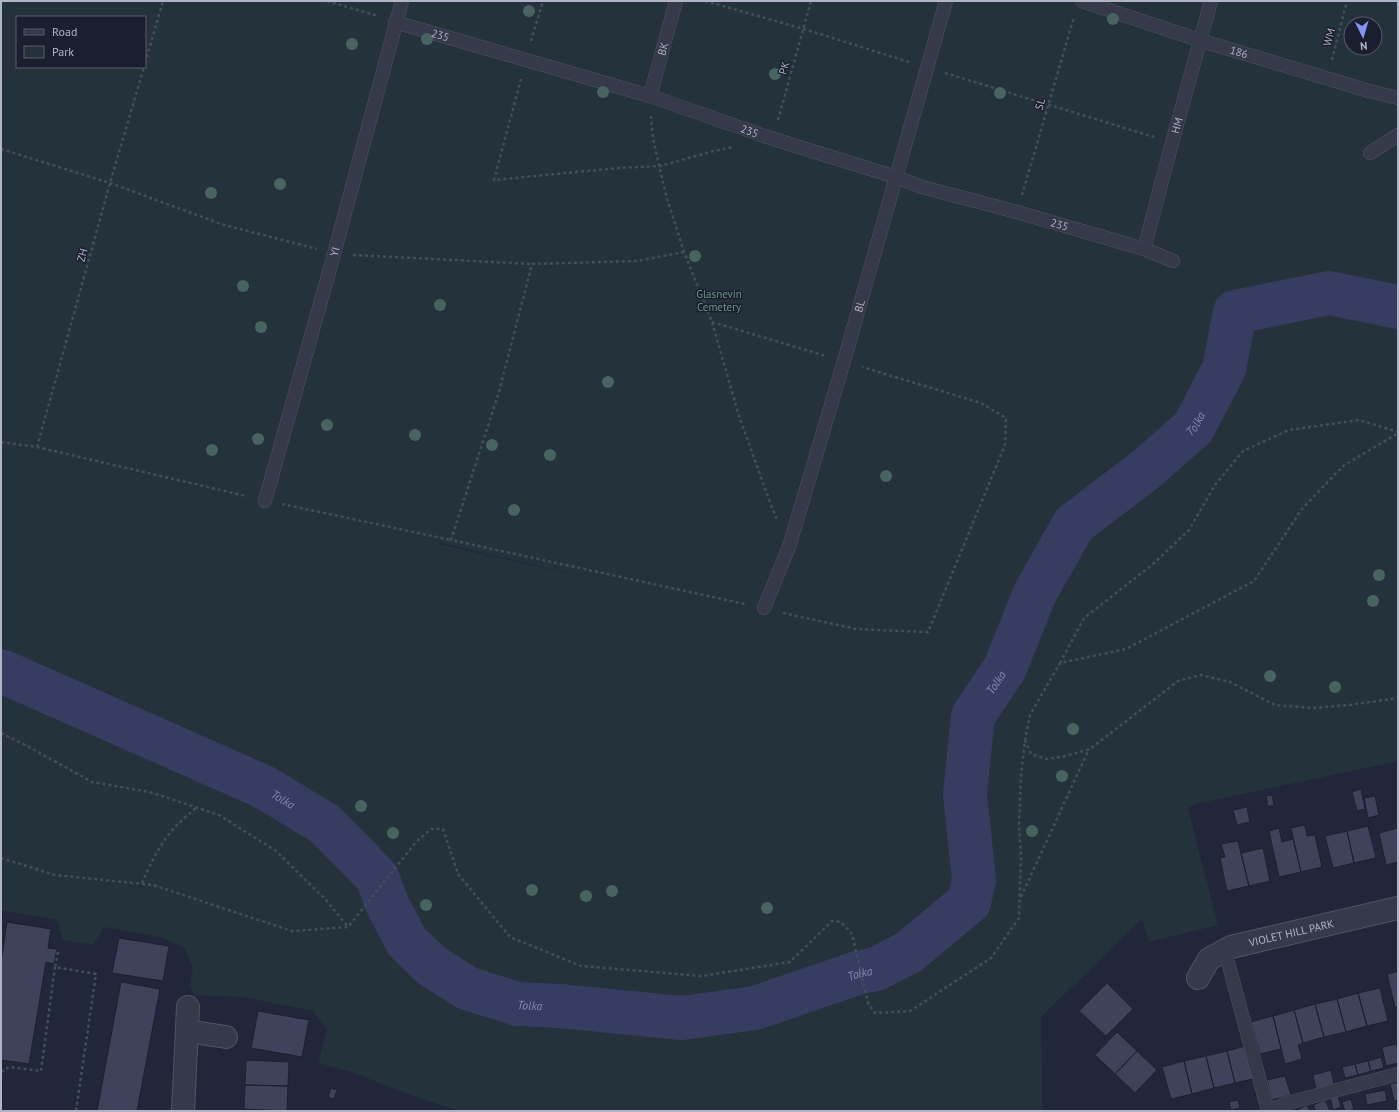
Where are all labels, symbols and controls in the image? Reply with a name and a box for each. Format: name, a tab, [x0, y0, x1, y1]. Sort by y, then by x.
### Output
legend	[16, 16, 146, 68]
north arrow	[1343, 16, 1383, 56]
text: Road	[52, 24, 77, 39]
street label: 235	[430, 26, 451, 44]
street label: WM	[1320, 27, 1338, 47]
text: N	[1360, 39, 1368, 53]
street label: BK	[654, 40, 671, 57]
street label: 186	[1228, 43, 1250, 61]
text: Park	[52, 44, 74, 59]
street label: PK	[775, 60, 793, 76]
street label: SL	[1032, 96, 1048, 111]
street label: HM	[1168, 116, 1186, 135]
street label: 235	[739, 121, 760, 141]
street label: 235	[1049, 215, 1070, 234]
street label: YI	[327, 245, 343, 258]
street label: ZH	[74, 247, 90, 263]
park label: Glasnevin Cemetery	[696, 287, 742, 314]
street label: BL	[851, 298, 868, 314]
water label: Tolka	[1182, 409, 1208, 439]
water label: Tolka	[982, 668, 1009, 697]
water label: Tolka	[269, 786, 298, 812]
street label: VIOLET HILL PARK	[1247, 916, 1336, 950]
water label: Tolka	[845, 962, 874, 983]
water label: Tolka	[517, 997, 543, 1013]

